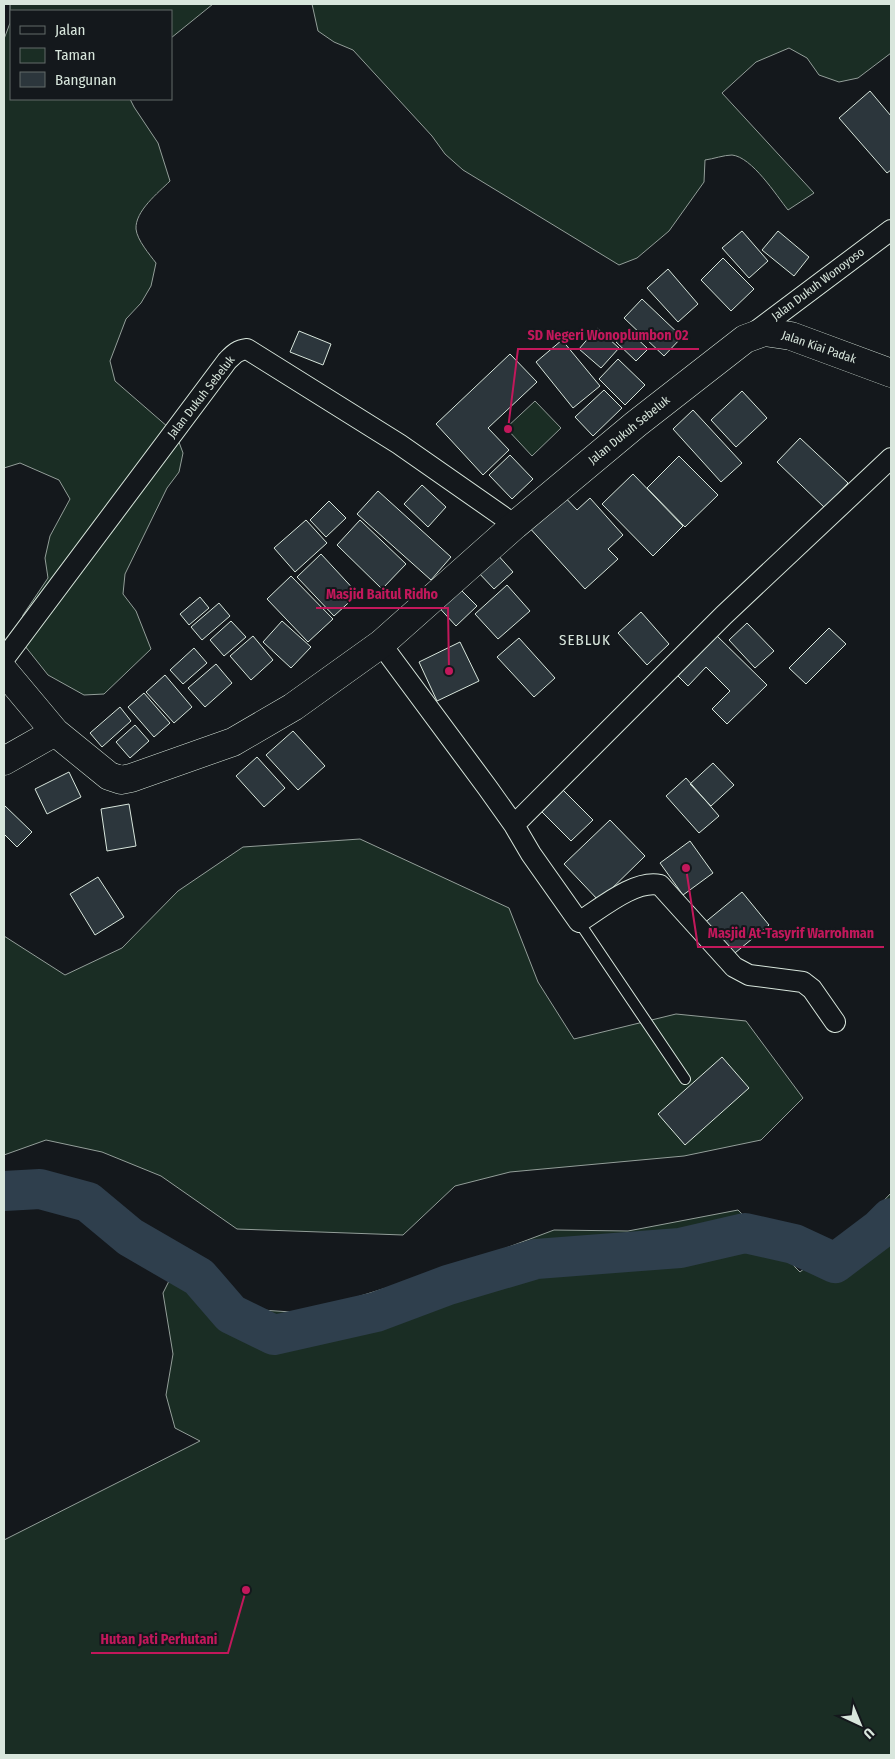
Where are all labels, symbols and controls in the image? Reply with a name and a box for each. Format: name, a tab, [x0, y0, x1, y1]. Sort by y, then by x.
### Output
legend	[10, 10, 172, 100]
text: Jalan	[55, 21, 85, 39]
text: Taman	[55, 46, 95, 64]
text: Bangunan	[55, 71, 116, 89]
street label: Jalan Dukuh Wonoyoso	[769, 245, 867, 323]
callout: SD Negeri Wonoplumbon 02	[518, 320, 699, 349]
text: SD Negeri Wonoplumbon 02	[527, 327, 689, 344]
street label: Jalan Kiai Padak	[780, 328, 858, 366]
street label: Jalan Dukuh Sebeluk	[165, 353, 238, 441]
street label: Jalan Dukuh Sebeluk	[586, 393, 673, 467]
callout: Masjid Baitul Ridho	[316, 579, 448, 608]
text: Masjid Baitul Ridho	[326, 586, 439, 603]
district label: SEBLUK	[559, 631, 611, 649]
callout: Masjid At-Tasyrif Warrohman	[698, 918, 884, 947]
text: Masjid At-Tasyrif Warrohman	[708, 925, 874, 942]
callout: Hutan Jati Perhutani	[91, 1624, 228, 1653]
text: Hutan Jati Perhutani	[101, 1631, 218, 1648]
north arrow	[835, 1699, 885, 1749]
text: U	[860, 1724, 878, 1742]

